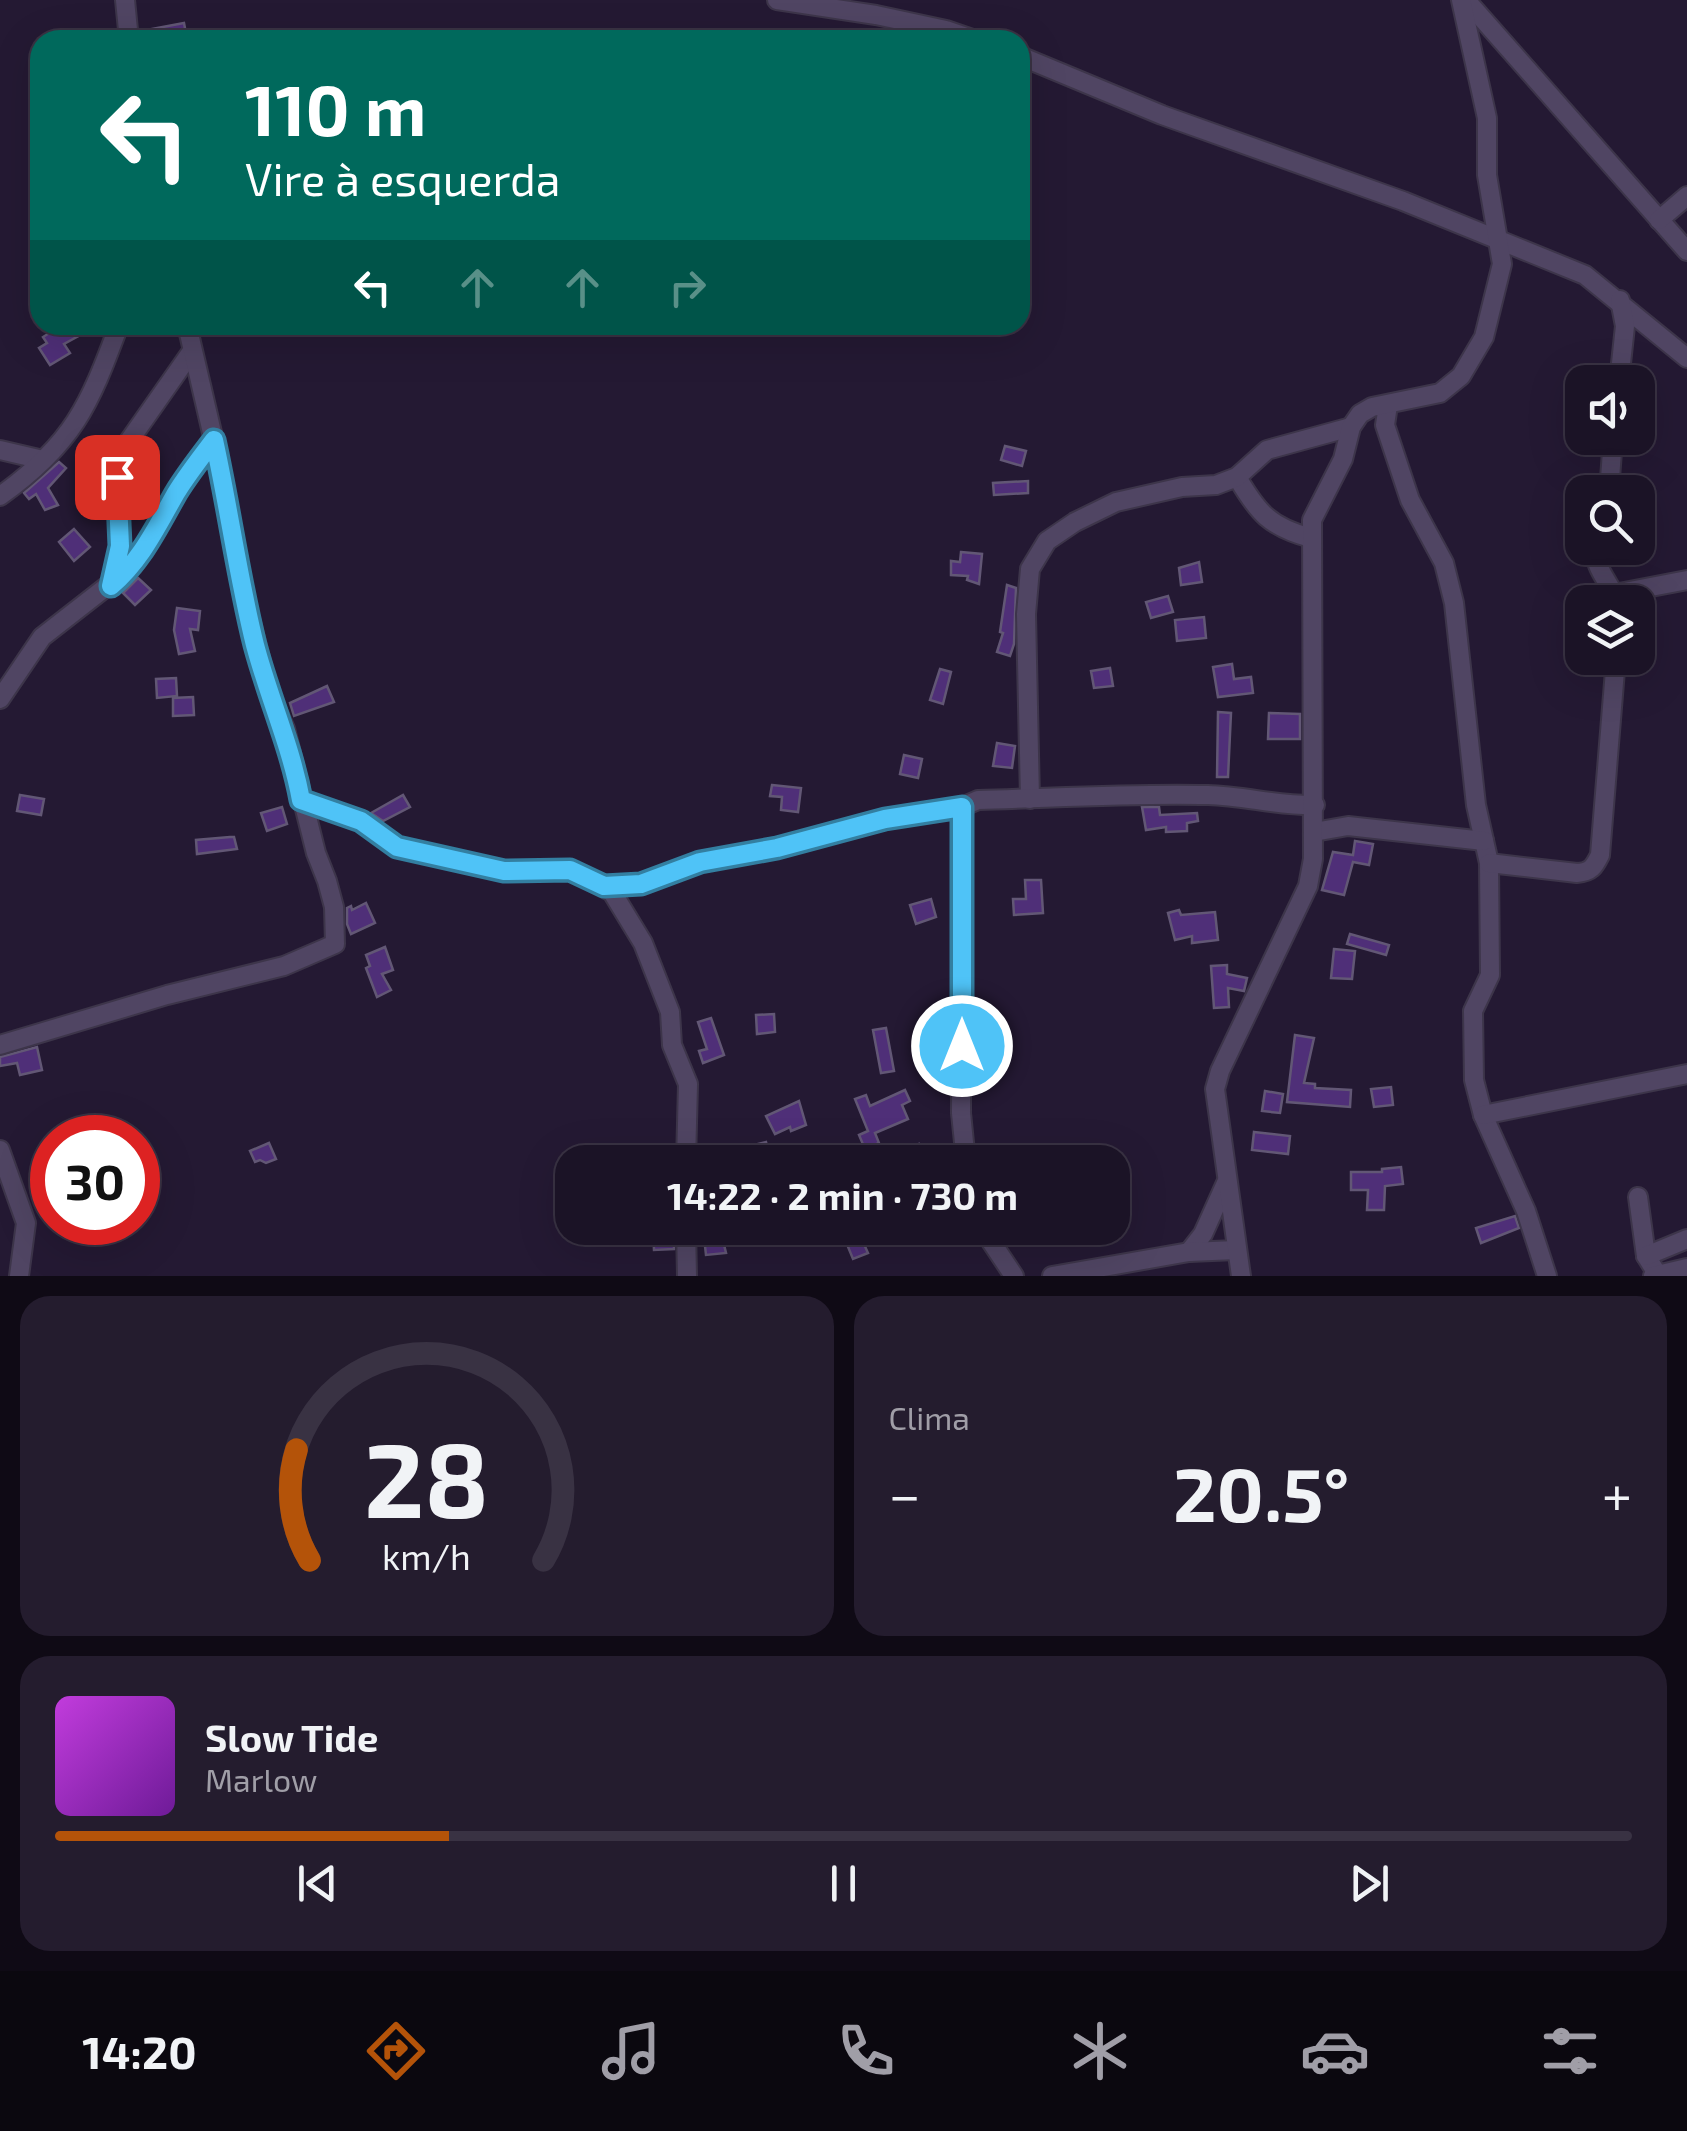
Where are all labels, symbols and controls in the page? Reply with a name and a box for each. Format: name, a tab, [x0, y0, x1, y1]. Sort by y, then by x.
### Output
text: 110 m	[245, 66, 426, 150]
icon: left	[80, 70, 210, 200]
text: Vire à esquerda	[245, 151, 561, 205]
icon: left	[345, 260, 400, 315]
icon: ahead	[450, 260, 505, 315]
icon: ahead	[555, 260, 610, 315]
icon: right	[660, 260, 715, 315]
map controls	[1565, 365, 1655, 675]
button: sound	[1565, 365, 1655, 455]
pin	[75, 435, 160, 520]
icon: arrive	[90, 450, 145, 505]
button: search	[1565, 475, 1655, 565]
button: layers	[1565, 585, 1655, 675]
position arrow	[910, 994, 1014, 1098]
speed limit sign: 30	[30, 1115, 160, 1245]
text: 14:22 · 2 min · 730 m	[667, 1172, 1018, 1218]
text: Clima	[889, 1398, 970, 1436]
text: 28	[364, 1414, 489, 1539]
text: 20.5°	[1173, 1447, 1349, 1537]
text: −	[889, 1460, 921, 1526]
text: +	[1602, 1460, 1632, 1526]
text: km/h	[382, 1534, 471, 1577]
text: Slow Tide	[205, 1714, 378, 1760]
text: Marlow	[205, 1760, 317, 1798]
icon: previous	[290, 1856, 345, 1911]
icon: pause	[816, 1856, 871, 1911]
icon: next	[1342, 1856, 1397, 1911]
icon: directions	[361, 2016, 431, 2086]
icon: music	[596, 2016, 666, 2086]
icon: phone	[831, 2016, 901, 2086]
icon: climate	[1065, 2016, 1135, 2086]
icon: car	[1300, 2016, 1370, 2086]
icon: filters	[1535, 2016, 1605, 2086]
text: 14:20	[82, 2024, 197, 2078]

